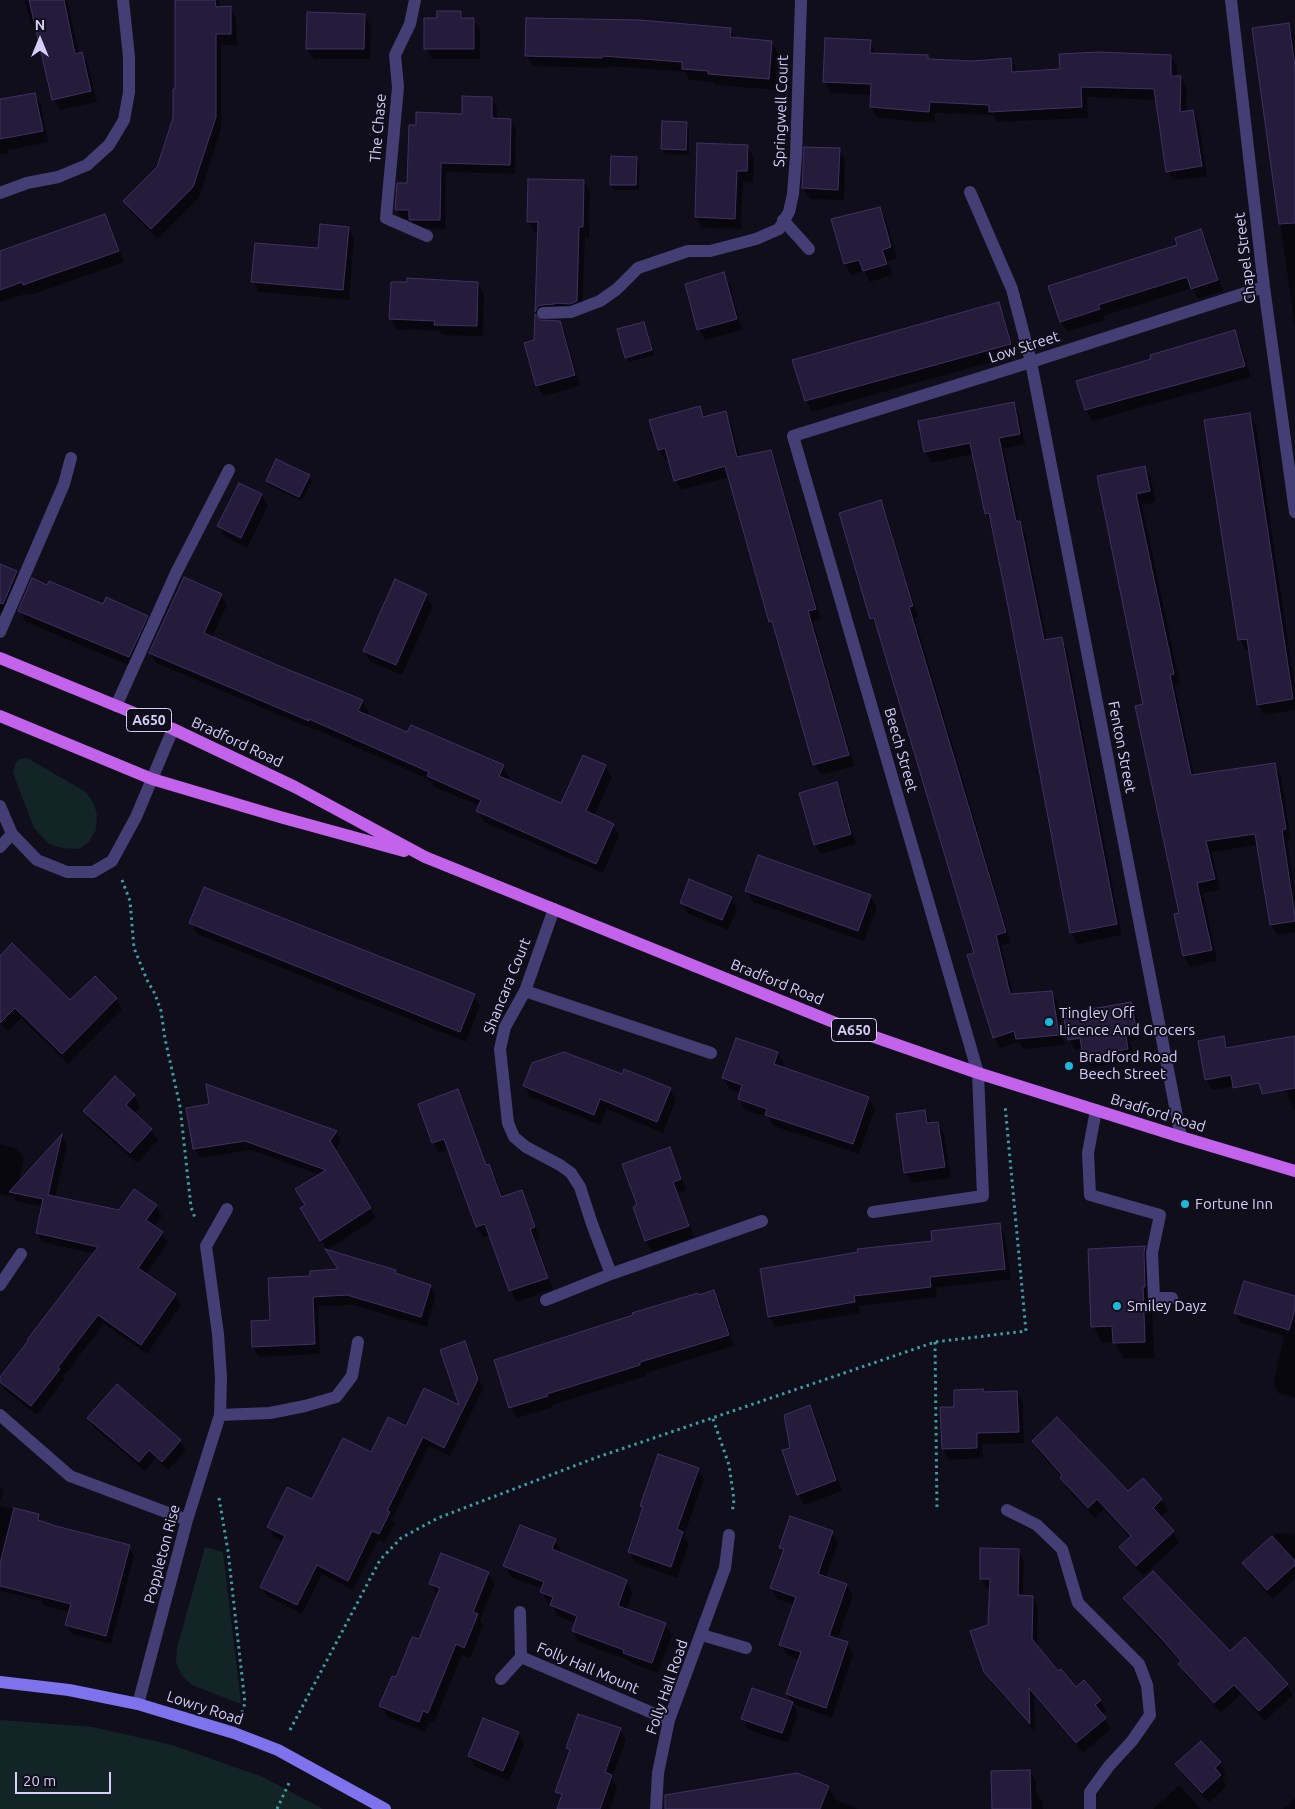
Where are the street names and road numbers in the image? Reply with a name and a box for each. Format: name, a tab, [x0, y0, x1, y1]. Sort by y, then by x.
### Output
street label: Springwell Court	[770, 55, 792, 167]
street label: The Chase	[366, 93, 390, 163]
street label: Chapel Street	[1230, 211, 1260, 305]
street label: Low Street	[986, 327, 1062, 367]
street label: Fenton Street	[1104, 700, 1140, 794]
street label: Beech Street	[880, 706, 922, 794]
road number: A650	[126, 708, 172, 732]
street label: Bradford Road	[189, 713, 285, 771]
street label: Shancara Court	[480, 935, 534, 1037]
street label: Bradford Road	[728, 955, 826, 1009]
road number: A650	[832, 1018, 876, 1042]
street label: Bradford Road	[1108, 1090, 1208, 1136]
street label: Poppleton Rise	[140, 1503, 184, 1605]
street label: Folly Hall Road	[642, 1637, 692, 1737]
street label: Folly Hall Mount	[534, 1638, 642, 1698]
street label: Lowry Road	[165, 1687, 245, 1729]

